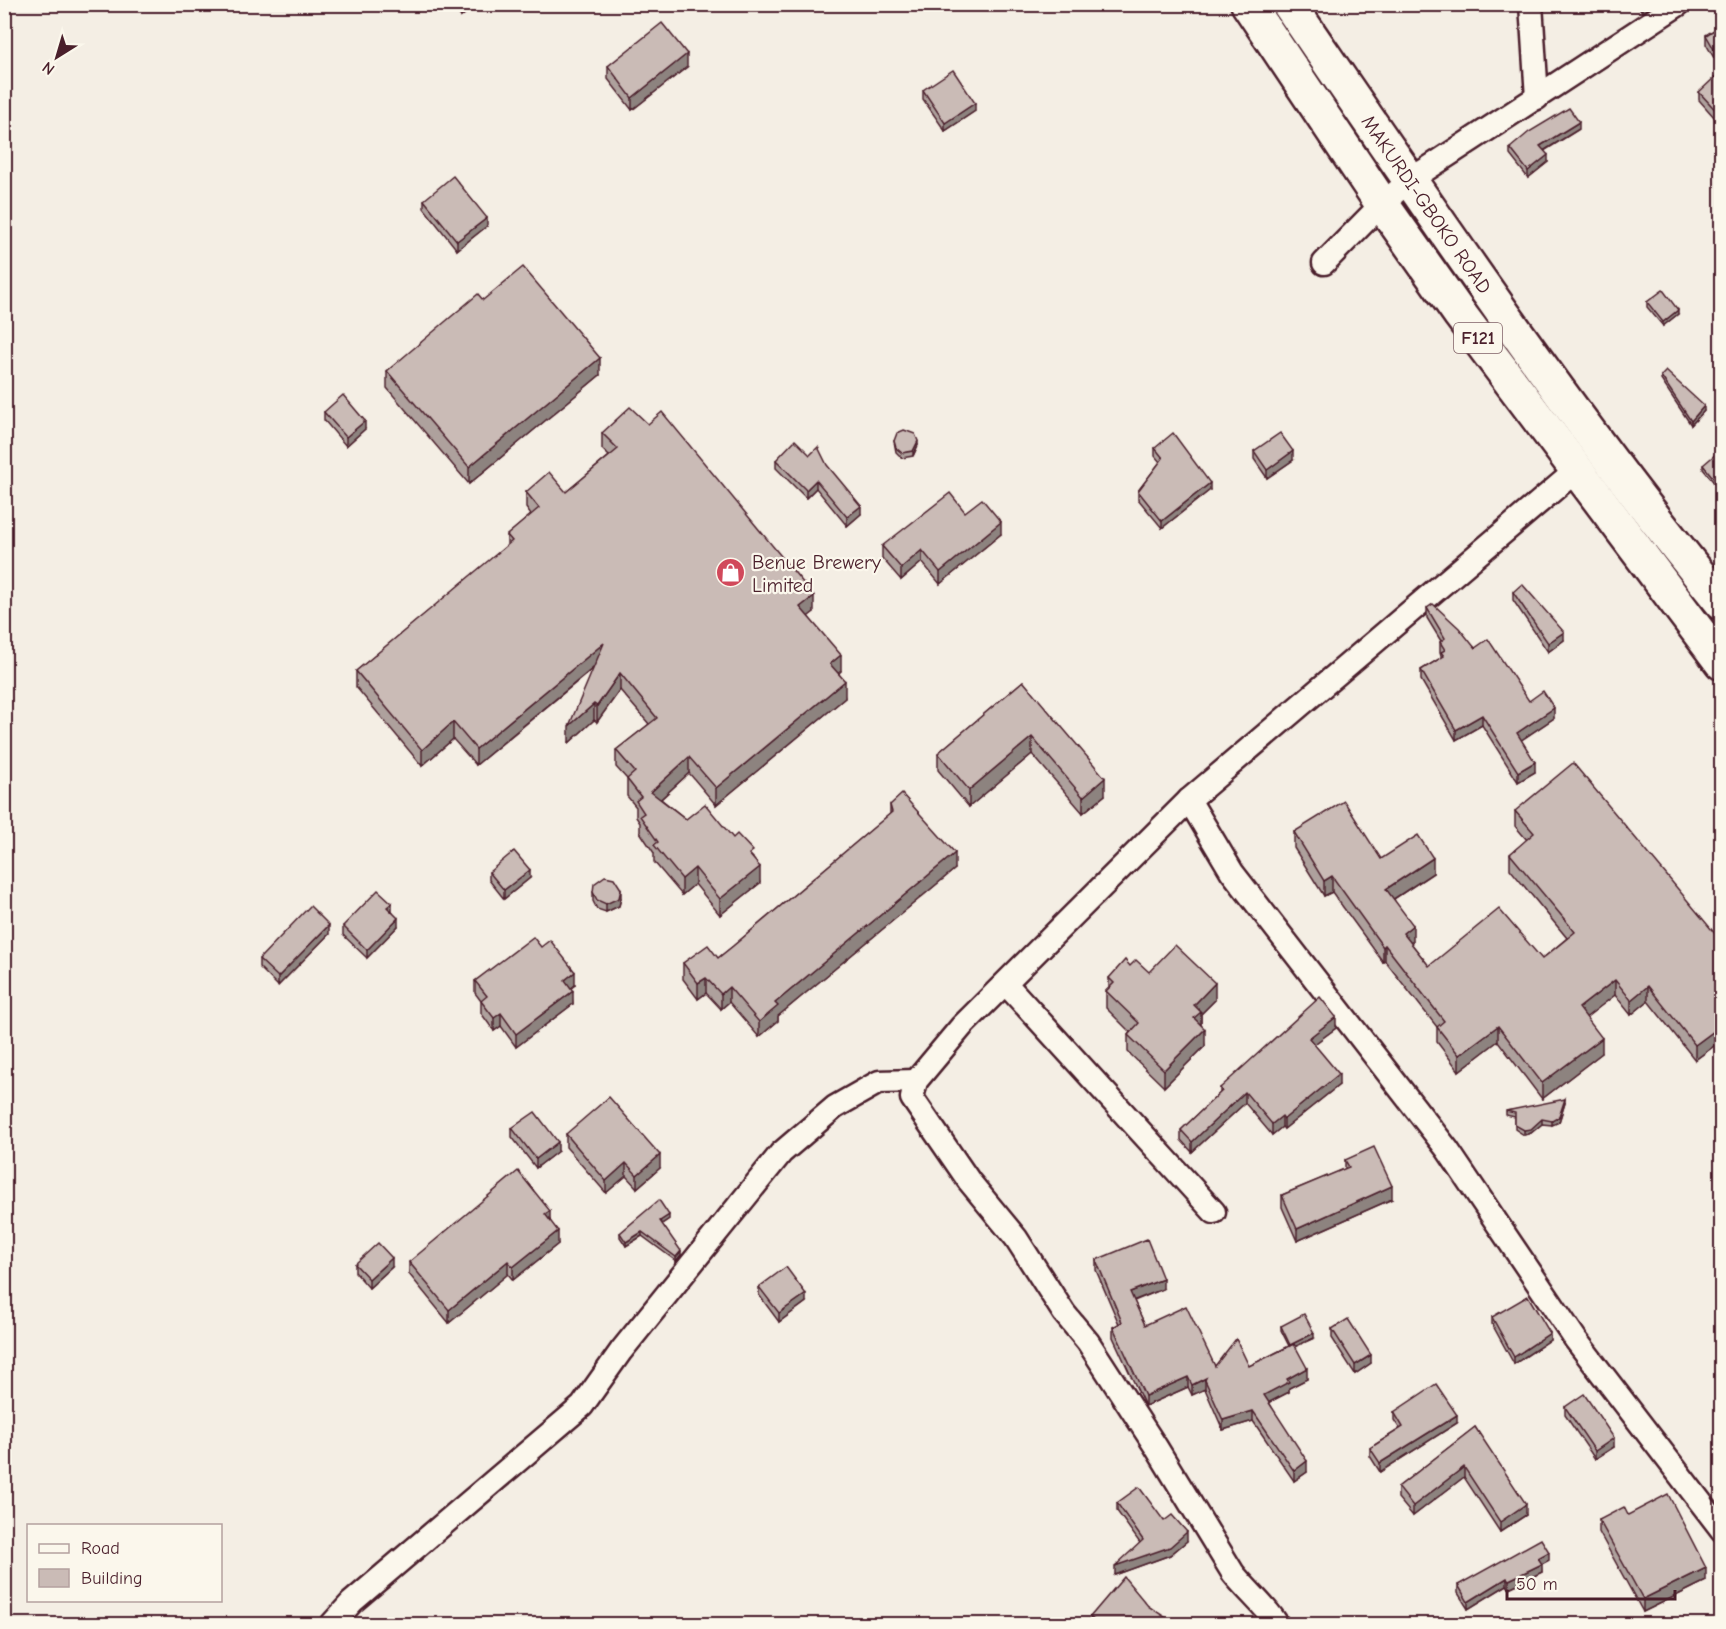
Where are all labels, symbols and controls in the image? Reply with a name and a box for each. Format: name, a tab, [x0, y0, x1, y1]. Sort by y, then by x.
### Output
north arrow	[27, 27, 87, 87]
text: N	[39, 58, 58, 79]
street label: MAKURDI-GBOKO ROAD	[1357, 111, 1497, 298]
road number: F121	[1454, 323, 1502, 353]
place label: Benue Brewery Limited	[752, 551, 881, 597]
shop icon: Benue Brewery Limited	[715, 557, 747, 589]
legend	[27, 1524, 222, 1602]
text: Road	[81, 1538, 120, 1559]
scale bar	[1507, 1563, 1675, 1601]
text: Building	[81, 1568, 143, 1589]
text: 50 m	[1516, 1574, 1558, 1595]

